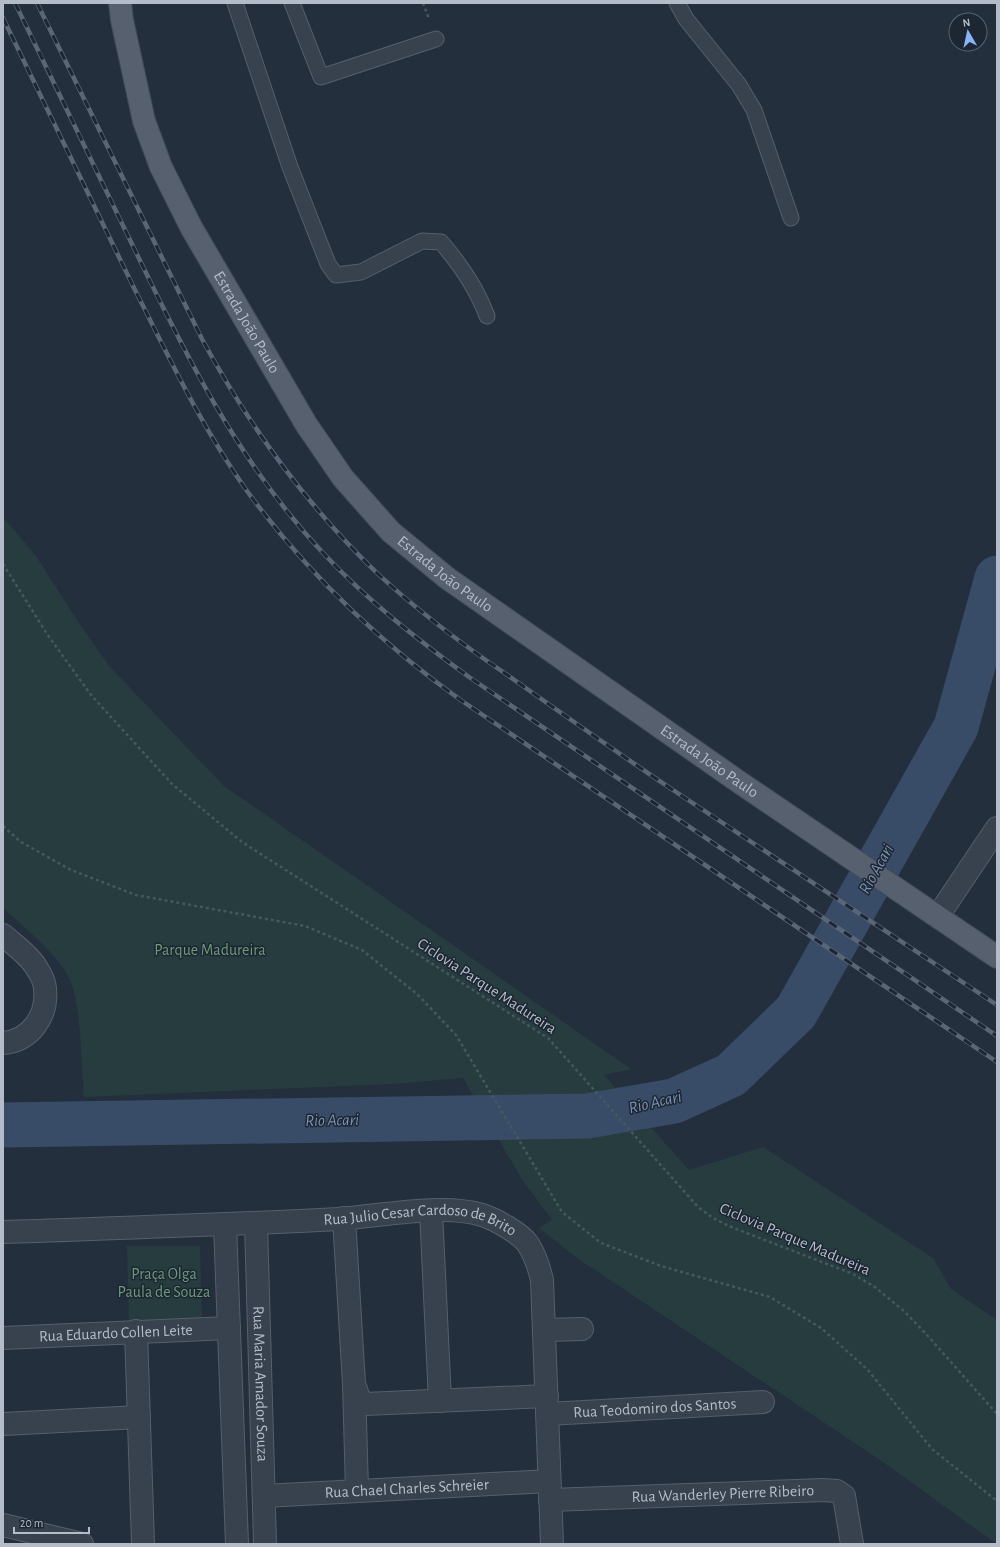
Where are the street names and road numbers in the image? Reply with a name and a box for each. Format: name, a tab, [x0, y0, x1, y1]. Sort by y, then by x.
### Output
street label: Estrada João Paulo	[211, 269, 283, 376]
street label: Estrada João Paulo	[394, 533, 496, 615]
street label: Estrada João Paulo	[658, 722, 761, 801]
street label: Ciclovia Parque Madureira	[415, 935, 559, 1037]
street label: Ciclovia Parque Madureira	[717, 1200, 873, 1278]
street label: Rua Julio Cesar Cardoso de Brito	[323, 1202, 519, 1239]
street label: Rua Maria Amador Souza	[250, 1306, 271, 1462]
street label: Rua Eduardo Collen Leite	[39, 1322, 193, 1344]
street label: Rua Teodomiro dos Santos	[573, 1395, 737, 1421]
street label: Rua Chael Charles Schreier	[324, 1476, 490, 1501]
street label: Rua Wanderley Pierre Ribeiro	[631, 1482, 815, 1505]

